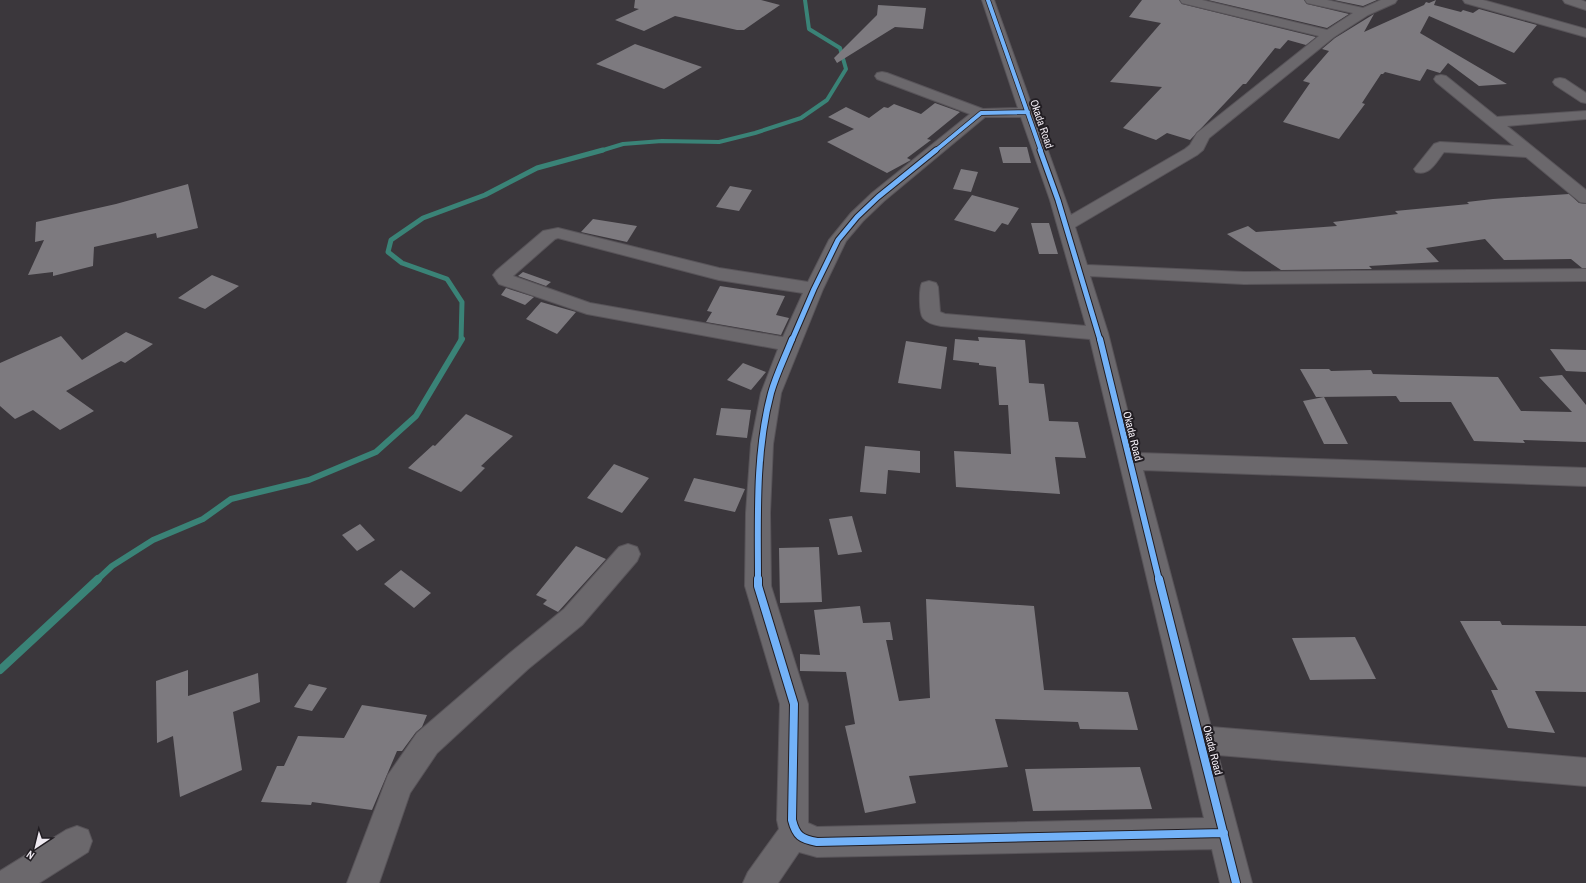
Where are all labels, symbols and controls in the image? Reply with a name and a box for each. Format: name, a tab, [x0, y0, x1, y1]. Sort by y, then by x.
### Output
street label: Okada Road	[1027, 98, 1057, 150]
street label: Okada Road	[1120, 410, 1146, 462]
street label: Okada Road	[1200, 724, 1226, 776]
north arrow	[16, 827, 56, 867]
text: N	[24, 848, 37, 863]

